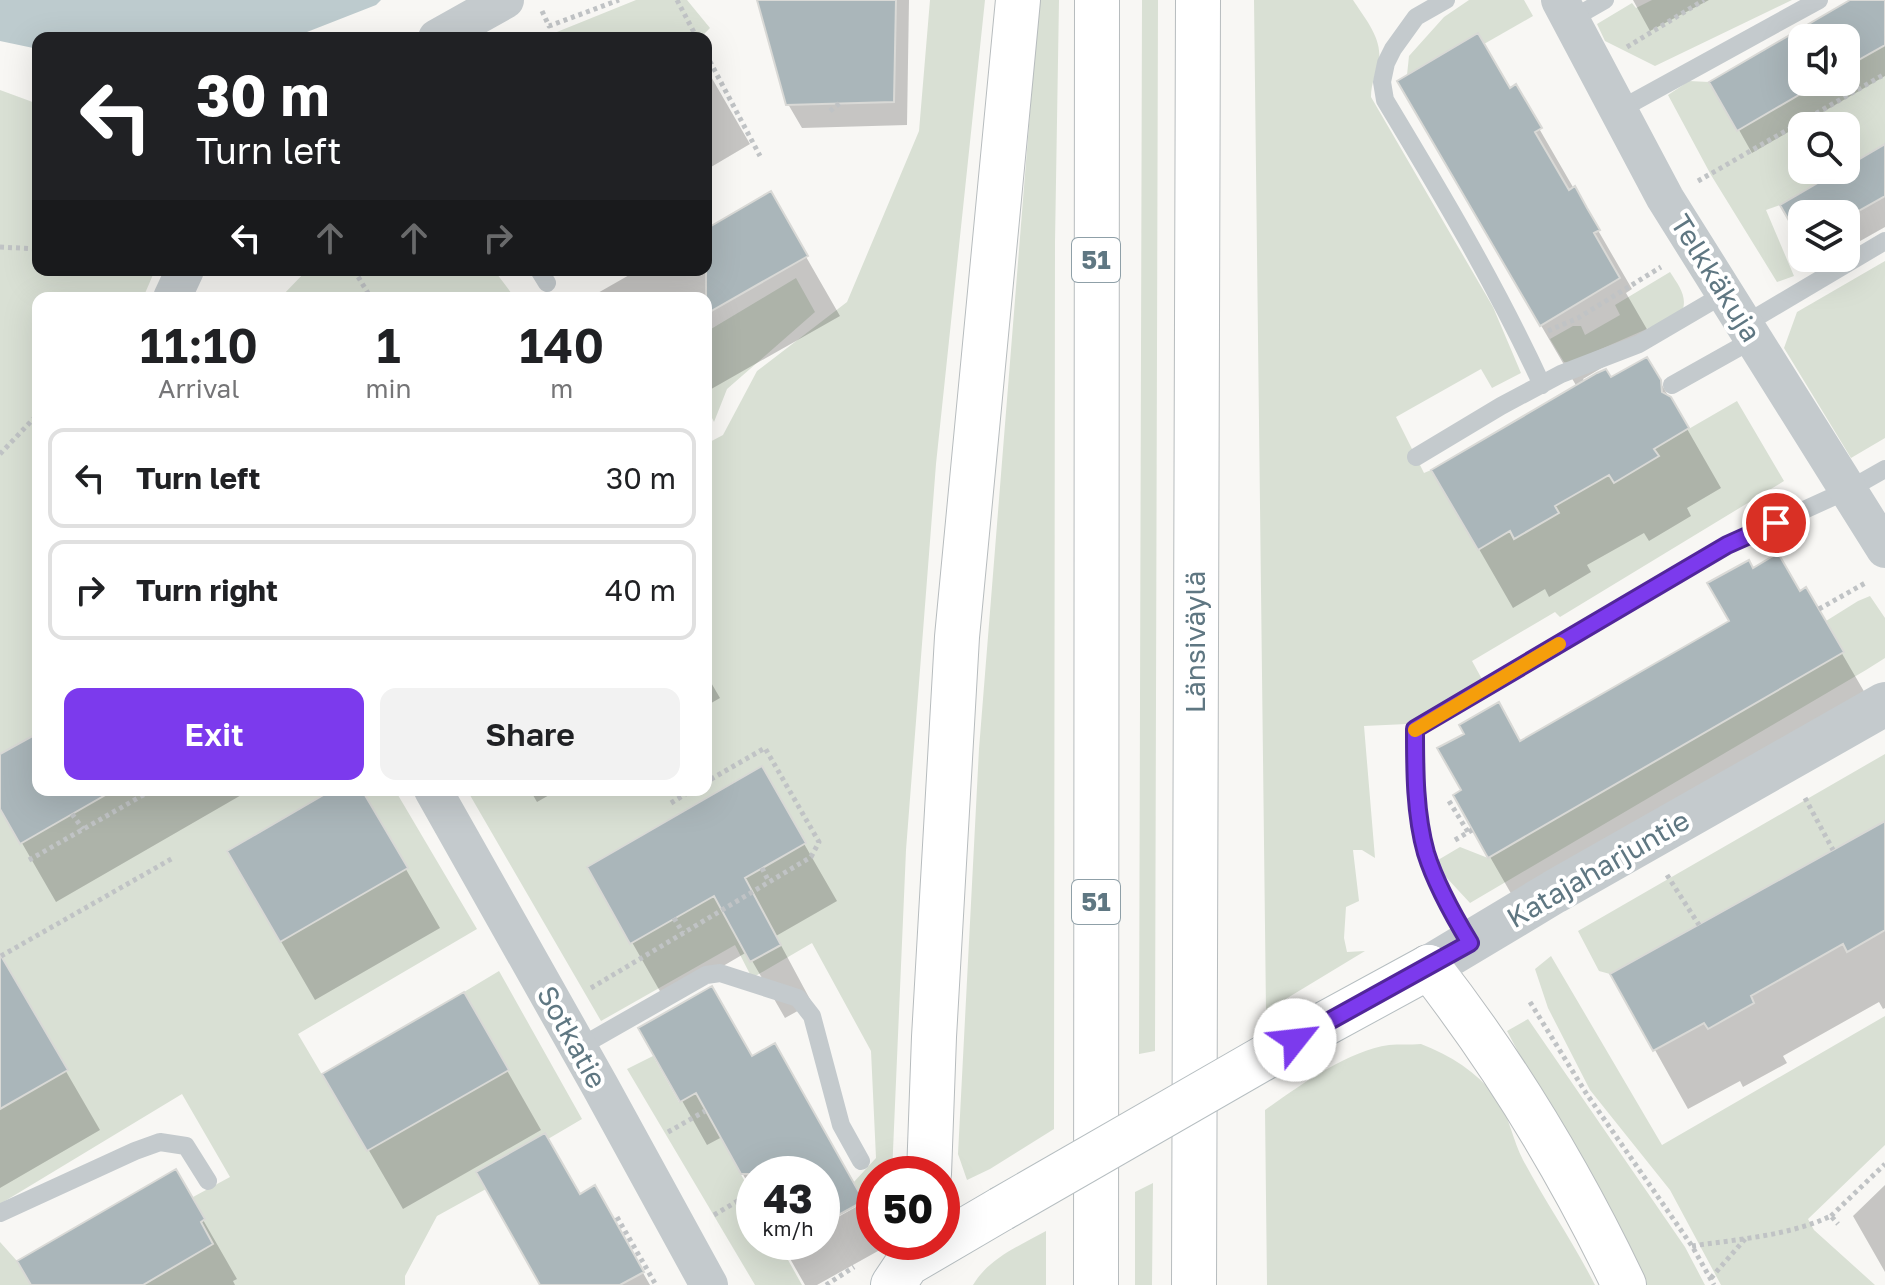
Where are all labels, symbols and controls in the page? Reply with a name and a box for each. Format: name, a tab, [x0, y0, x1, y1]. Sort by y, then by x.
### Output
map controls	[1788, 24, 1860, 272]
button: sound	[1788, 24, 1860, 96]
text: 30 m	[196, 61, 330, 128]
icon: left	[64, 64, 168, 168]
button: search	[1788, 112, 1860, 184]
text: Turn left	[196, 129, 342, 172]
button: layers	[1788, 200, 1860, 272]
street label: Telkkäkuja	[1664, 208, 1768, 347]
icon: left	[224, 216, 268, 260]
icon: ahead	[308, 216, 352, 260]
icon: ahead	[392, 216, 436, 260]
icon: right	[476, 216, 520, 260]
road number: 51	[1072, 238, 1120, 282]
text: 11:10	[140, 316, 258, 374]
text: 1	[376, 316, 401, 374]
text: 140	[519, 316, 604, 374]
text: Arrival	[158, 373, 240, 404]
text: min	[366, 373, 412, 404]
text: m	[550, 373, 573, 404]
icon: left	[68, 456, 112, 500]
text: Turn left	[136, 460, 261, 496]
text: 30 m	[606, 460, 676, 496]
pin	[1742, 489, 1810, 557]
icon: arrive	[1754, 501, 1798, 545]
icon: right	[68, 568, 112, 612]
street label: Länsiväylä	[1178, 571, 1211, 713]
text: Turn right	[136, 572, 278, 608]
text: 40 m	[605, 572, 676, 608]
button: Exit	[64, 688, 364, 780]
button: Share	[380, 688, 680, 780]
street label: Katajaharjuntie	[1501, 803, 1695, 934]
road number: 51	[1072, 880, 1120, 924]
street label: Sotkatie	[531, 980, 614, 1094]
position arrow	[1253, 998, 1337, 1082]
speed limit sign: 50	[856, 1156, 960, 1260]
text: 43	[763, 1174, 813, 1222]
text: km/h	[763, 1216, 813, 1240]

